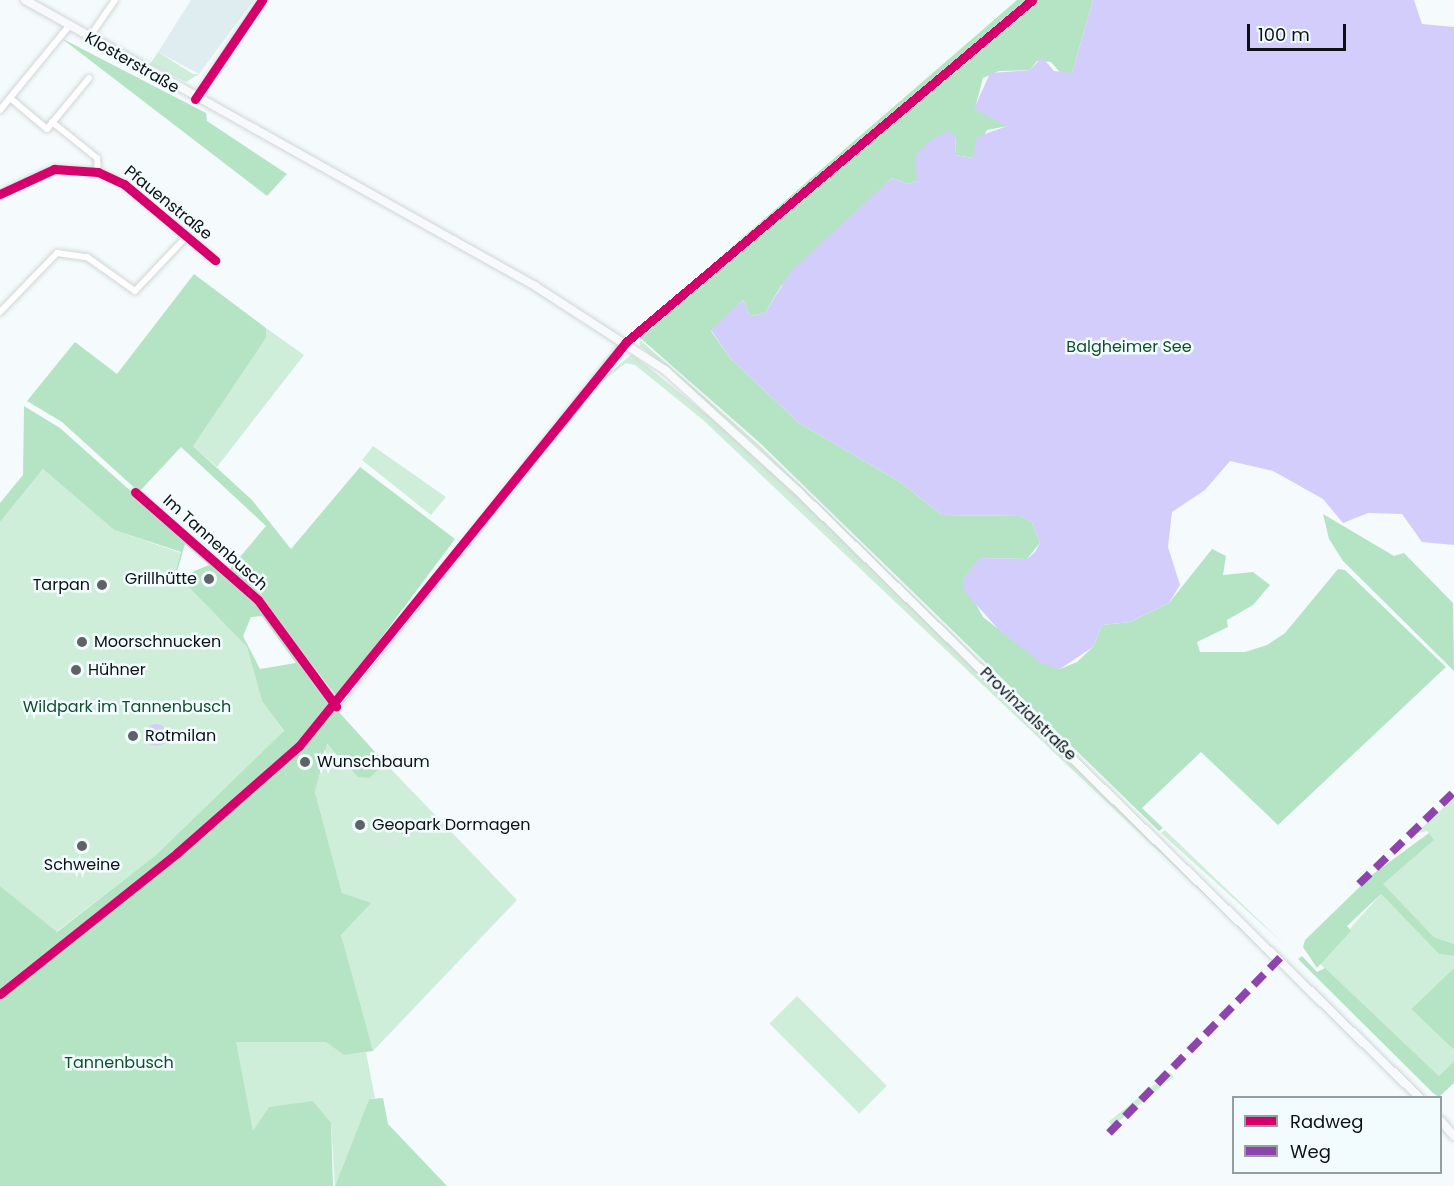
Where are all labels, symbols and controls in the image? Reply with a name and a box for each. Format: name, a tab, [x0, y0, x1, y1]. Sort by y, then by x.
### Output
scale bar	[1250, 12, 1349, 50]
text: 100 m	[1258, 22, 1310, 47]
street label: Klosterstraße	[81, 28, 183, 98]
street label: Pfauenstraße	[120, 162, 216, 244]
park label: Balgheimer See	[1066, 337, 1192, 357]
street label: Im Tannenbusch	[159, 491, 271, 595]
place label: Grillhütte	[125, 569, 197, 589]
marker: Grillhütte	[202, 572, 216, 586]
place label: Tarpan	[33, 575, 90, 595]
marker: Tarpan	[95, 578, 109, 592]
place label: Moorschnucken	[94, 632, 221, 652]
marker: Moorschnucken	[75, 635, 89, 649]
place label: Hühner	[88, 660, 146, 680]
marker: Hühner	[69, 663, 83, 677]
street label: Provinzialstraße	[976, 663, 1080, 765]
park label: Wildpark im Tannenbusch	[23, 697, 231, 717]
place label: Rotmilan	[145, 726, 216, 746]
marker: Rotmilan	[126, 729, 140, 743]
place label: Wunschbaum	[317, 752, 430, 772]
marker: Wunschbaum	[298, 755, 312, 769]
place label: Geopark Dormagen	[372, 815, 531, 835]
marker: Geopark Dormagen	[353, 818, 367, 832]
marker: Schweine	[75, 839, 89, 853]
place label: Schweine	[44, 855, 120, 875]
park label: Tannenbusch	[64, 1053, 174, 1073]
legend	[1232, 1096, 1442, 1174]
text: Radweg	[1290, 1109, 1363, 1134]
text: Weg	[1290, 1139, 1331, 1164]

